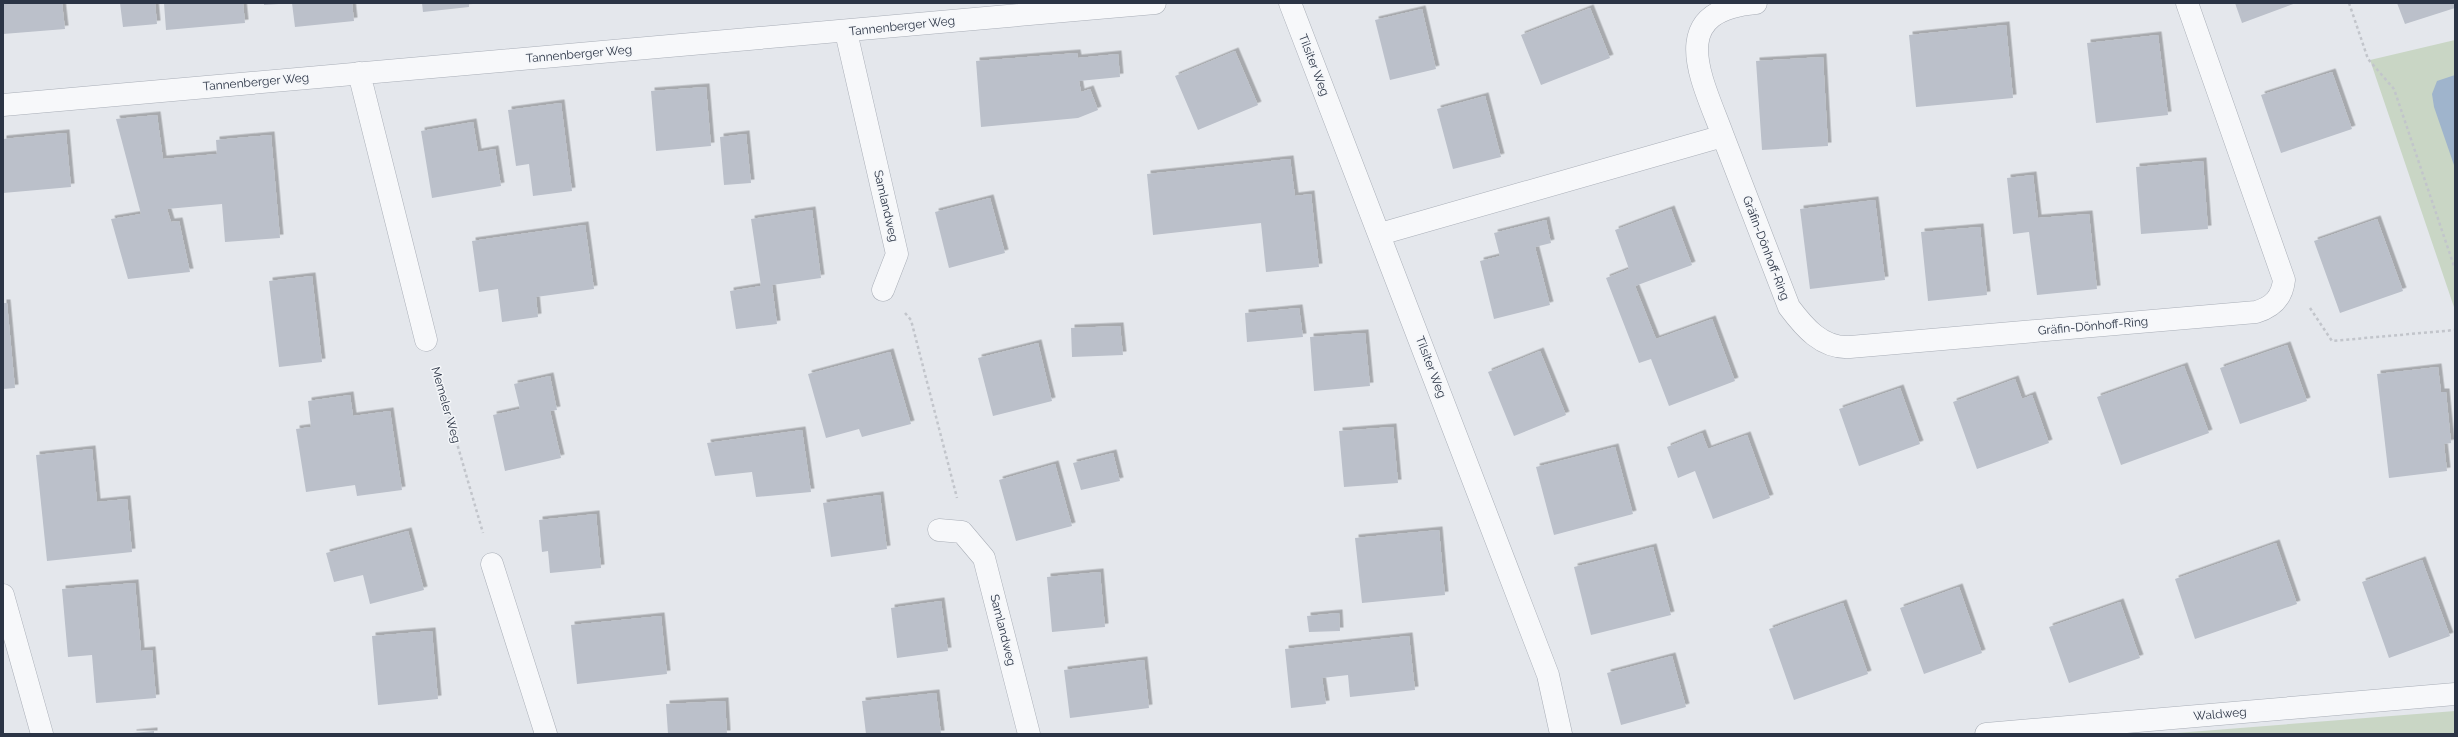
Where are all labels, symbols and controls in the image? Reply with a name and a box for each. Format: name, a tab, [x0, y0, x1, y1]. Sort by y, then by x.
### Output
street label: Tannenberger Weg	[848, 13, 956, 39]
street label: Tilsiter Weg	[1296, 32, 1332, 98]
street label: Tannenberger Weg	[525, 42, 633, 66]
street label: Tannenberger Weg	[202, 70, 310, 94]
street label: Samlandweg	[871, 169, 901, 243]
street label: Gräfin-Dönhoff-Ring	[1740, 194, 1792, 302]
street label: Gräfin-Dönhoff-Ring	[2037, 314, 2149, 338]
street label: Tilsiter Weg	[1413, 334, 1449, 400]
street label: Memeler Weg	[428, 365, 464, 445]
street label: Samlandweg	[987, 593, 1019, 667]
street label: Waldweg	[2193, 705, 2247, 723]

